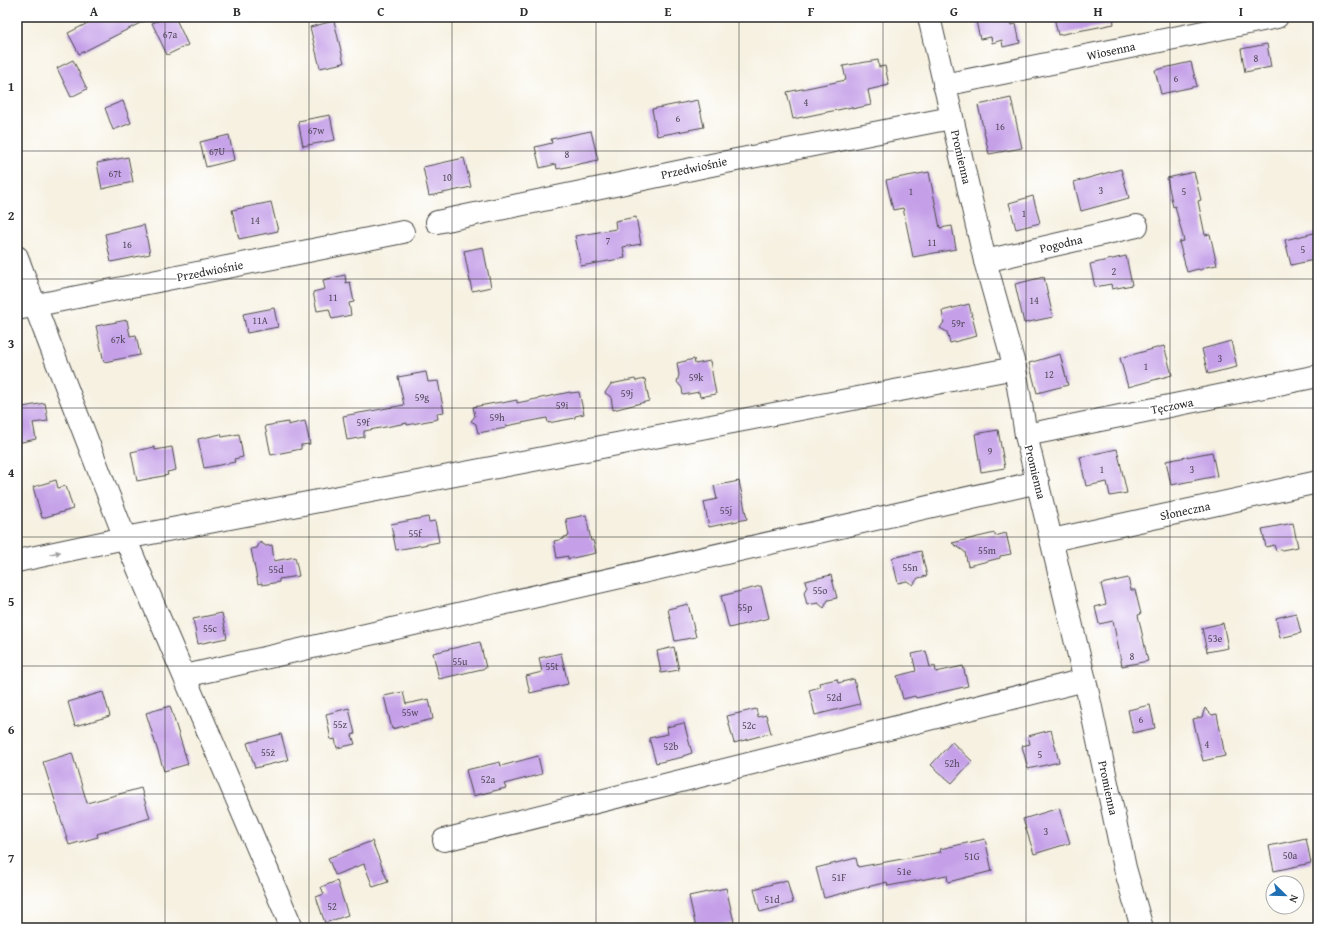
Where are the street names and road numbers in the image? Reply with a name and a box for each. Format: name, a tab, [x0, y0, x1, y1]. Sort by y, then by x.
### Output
street label: Wiosenna	[1085, 37, 1137, 64]
street label: Promienna	[947, 128, 976, 186]
street label: Przedwiośnie	[659, 152, 729, 183]
street label: Pogodna	[1038, 230, 1084, 257]
street label: Przedwiośnie	[175, 256, 245, 285]
street label: Tęczowa	[1149, 393, 1195, 418]
street label: Promienna	[1021, 443, 1050, 501]
street label: Słoneczna	[1158, 497, 1212, 524]
street label: Promienna	[1094, 759, 1123, 817]

